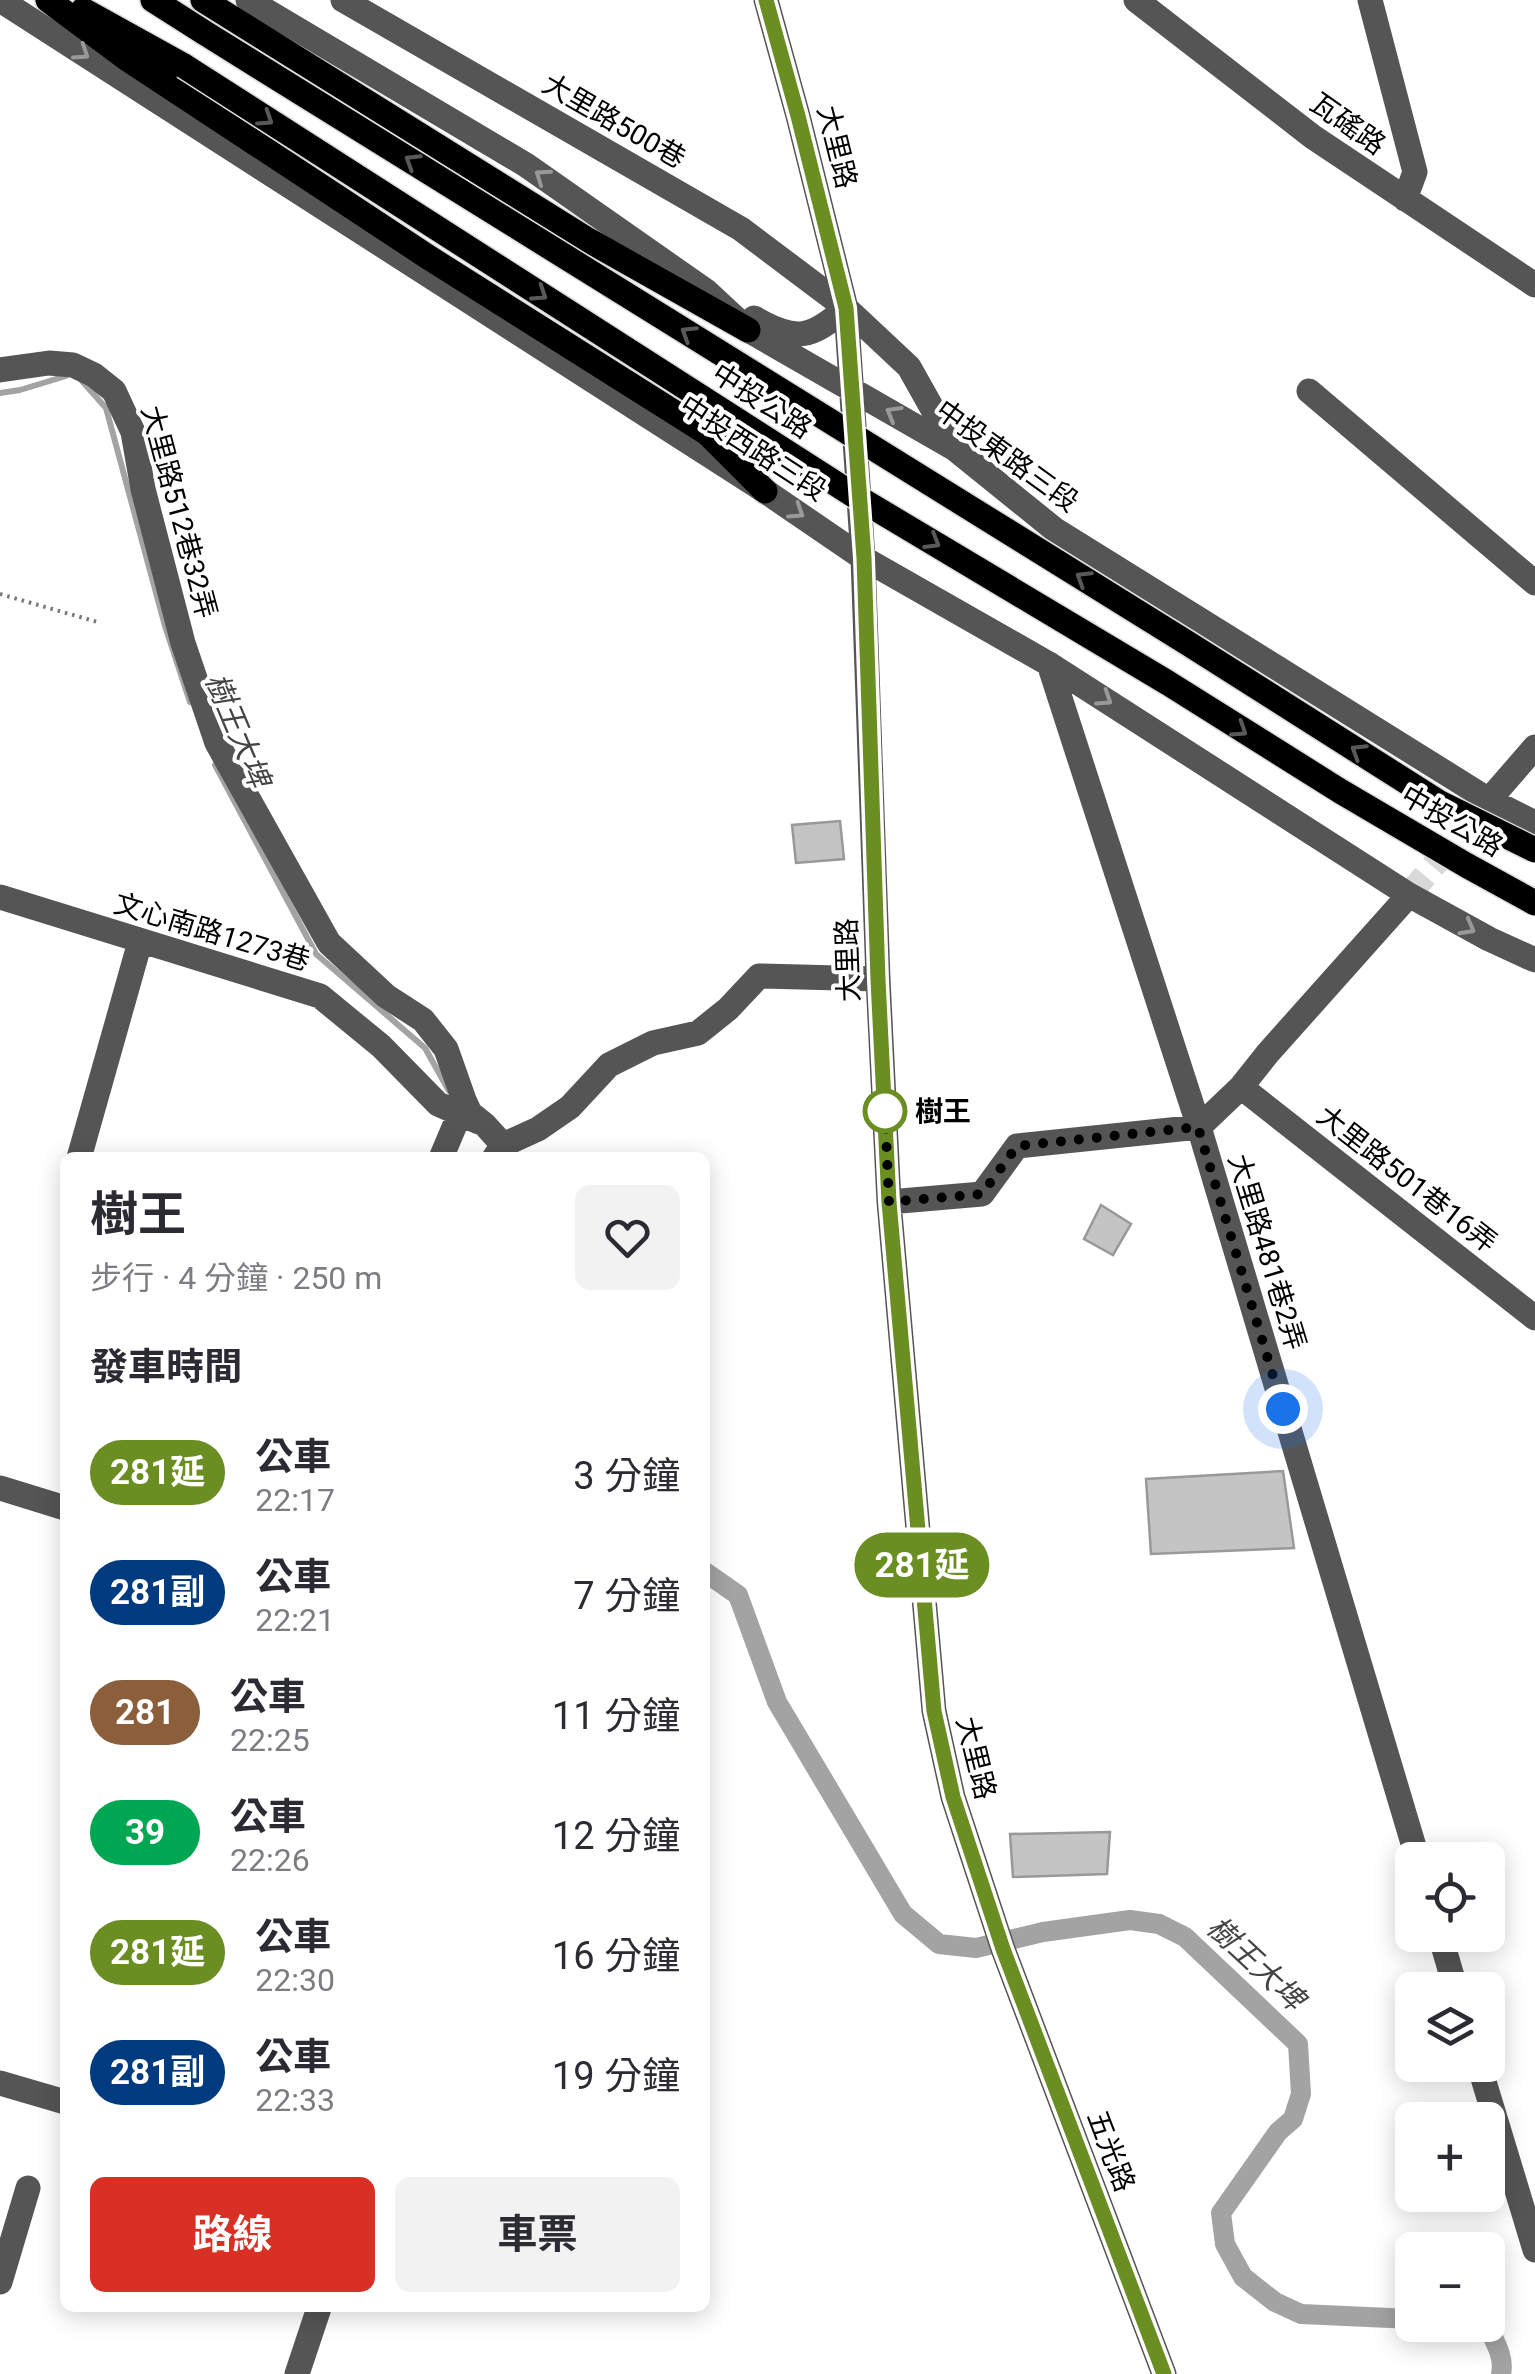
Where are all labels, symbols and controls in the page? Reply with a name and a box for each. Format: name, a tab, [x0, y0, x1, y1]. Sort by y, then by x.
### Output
one-way arrow	[71, 40, 89, 59]
street label: 大里路500巷	[537, 67, 691, 175]
street label: 瓦磘路	[1304, 86, 1392, 162]
street label: 大里路	[811, 102, 863, 192]
one-way arrow	[255, 106, 273, 125]
one-way arrow	[405, 154, 423, 173]
one-way arrow	[535, 170, 553, 188]
one-way arrow	[529, 282, 547, 301]
one-way arrow	[681, 326, 699, 345]
street label: 中投公路	[706, 357, 818, 445]
street label: 中投西路三段	[674, 388, 832, 508]
street label: 中投東路三段	[929, 393, 1085, 519]
street label: 大里路512巷32弄	[135, 402, 223, 622]
one-way arrow	[886, 406, 904, 425]
one-way arrow	[786, 500, 805, 518]
one-way arrow	[922, 530, 940, 549]
one-way arrow	[1076, 572, 1094, 591]
water label: 樹王大埤	[198, 668, 279, 795]
one-way arrow	[1094, 687, 1112, 706]
one-way arrow	[1230, 717, 1248, 736]
one-way arrow	[1351, 745, 1369, 764]
street label: 中投公路	[1395, 779, 1509, 863]
street label: 文心南路1273巷	[110, 887, 314, 977]
one-way arrow	[1458, 916, 1476, 935]
street label: 大里路	[830, 917, 866, 1003]
marker: 樹王	[864, 1090, 906, 1132]
place label: 樹王	[915, 1095, 971, 1128]
street label: 大里路501巷16弄	[1311, 1099, 1503, 1259]
street label: 大里路481巷2弄	[1222, 1150, 1312, 1354]
button: heart	[575, 1185, 680, 1290]
text: 樹王	[90, 1186, 186, 1243]
text: 步行 · 4 分鐘 · 250 m	[90, 1259, 382, 1297]
text: 發車時間	[90, 1345, 242, 1389]
your location	[1258, 1384, 1308, 1434]
text: 公車	[255, 1435, 331, 1479]
text: 281延	[110, 1452, 205, 1493]
text: 3 分鐘	[573, 1454, 680, 1498]
text: 22:17	[255, 1481, 335, 1519]
line badge: 281延	[852, 1532, 992, 1598]
text: 281延	[874, 1545, 970, 1586]
text: 公車	[255, 1555, 331, 1599]
text: 281副	[110, 1572, 205, 1613]
text: 7 分鐘	[573, 1574, 680, 1618]
text: 22:21	[255, 1601, 335, 1639]
text: 公車	[230, 1675, 306, 1719]
text: 281	[115, 1692, 175, 1733]
text: 11 分鐘	[552, 1694, 680, 1738]
street label: 大里路	[950, 1713, 1002, 1803]
text: 22:25	[230, 1721, 310, 1759]
text: 公車	[230, 1795, 306, 1839]
text: 39	[125, 1812, 165, 1853]
text: 12 分鐘	[552, 1814, 680, 1858]
text: 22:26	[230, 1841, 310, 1879]
map controls	[1395, 1842, 1505, 2342]
button: locate	[1395, 1842, 1505, 1952]
water label: 樹王大埤	[1200, 1909, 1314, 2019]
text: 公車	[255, 1915, 331, 1959]
text: 281延	[110, 1932, 205, 1973]
text: 16 分鐘	[552, 1934, 680, 1978]
text: 22:30	[255, 1961, 335, 1999]
button: layers	[1395, 1972, 1505, 2082]
text: 公車	[255, 2035, 331, 2079]
text: 281副	[110, 2052, 205, 2093]
text: 19 分鐘	[552, 2054, 680, 2098]
text: 22:33	[255, 2081, 335, 2119]
button: +	[1395, 2102, 1505, 2212]
street label: 五光路	[1081, 2106, 1141, 2196]
button: 路線	[90, 2177, 375, 2292]
button: 車票	[395, 2177, 680, 2292]
button: −	[1395, 2232, 1505, 2342]

